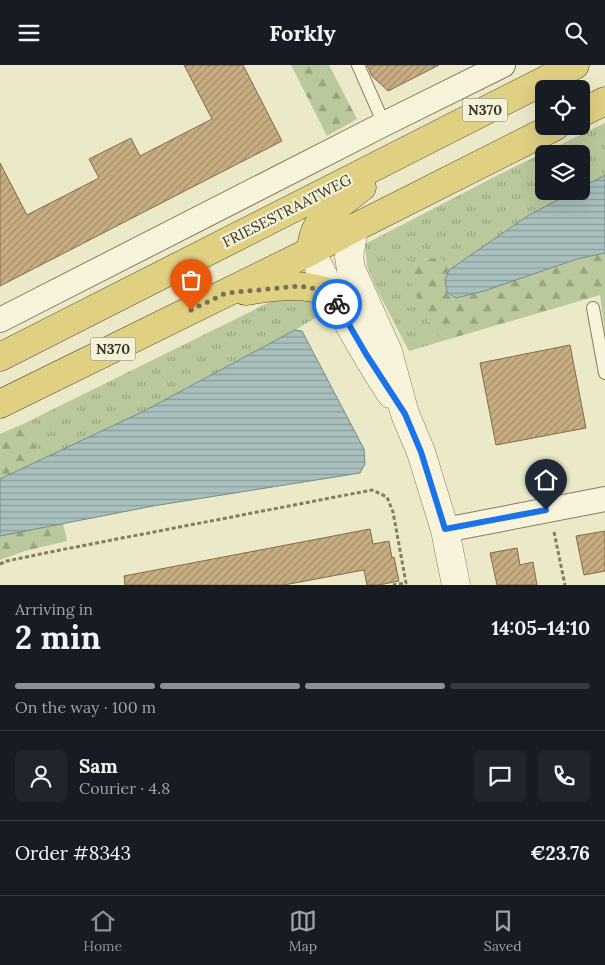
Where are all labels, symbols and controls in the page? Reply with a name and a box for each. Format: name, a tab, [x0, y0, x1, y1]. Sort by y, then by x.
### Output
icon: menu	[15, 19, 43, 47]
text: Forkly	[269, 19, 336, 47]
icon: search	[562, 19, 590, 47]
map controls	[535, 80, 590, 200]
button: locate	[535, 80, 590, 135]
road number: N370	[462, 99, 508, 121]
button: layers	[535, 145, 590, 200]
street label: FRIESESTRAATWEG	[219, 169, 355, 251]
pin	[170, 259, 212, 310]
icon: bag	[177, 266, 205, 294]
courier	[312, 279, 362, 329]
icon: bike	[323, 290, 351, 318]
road number: N370	[90, 337, 136, 361]
pin	[525, 459, 567, 510]
icon: home	[532, 466, 560, 494]
text: Arriving in	[15, 599, 93, 619]
text: 14:05–14:10	[491, 616, 590, 640]
text: 2 min	[15, 617, 101, 658]
text: On the way · 100 m	[15, 697, 156, 717]
button: person	[15, 750, 67, 802]
button: chat	[474, 750, 526, 802]
button: phone	[538, 750, 590, 802]
text: Sam	[79, 754, 118, 778]
text: Courier · 4.8	[79, 778, 170, 798]
text: Order #8343	[15, 841, 131, 865]
text: €23.76	[530, 841, 590, 865]
tab: Home	[83, 907, 122, 955]
tab: Map	[289, 907, 317, 955]
tab: Saved	[484, 907, 522, 955]

